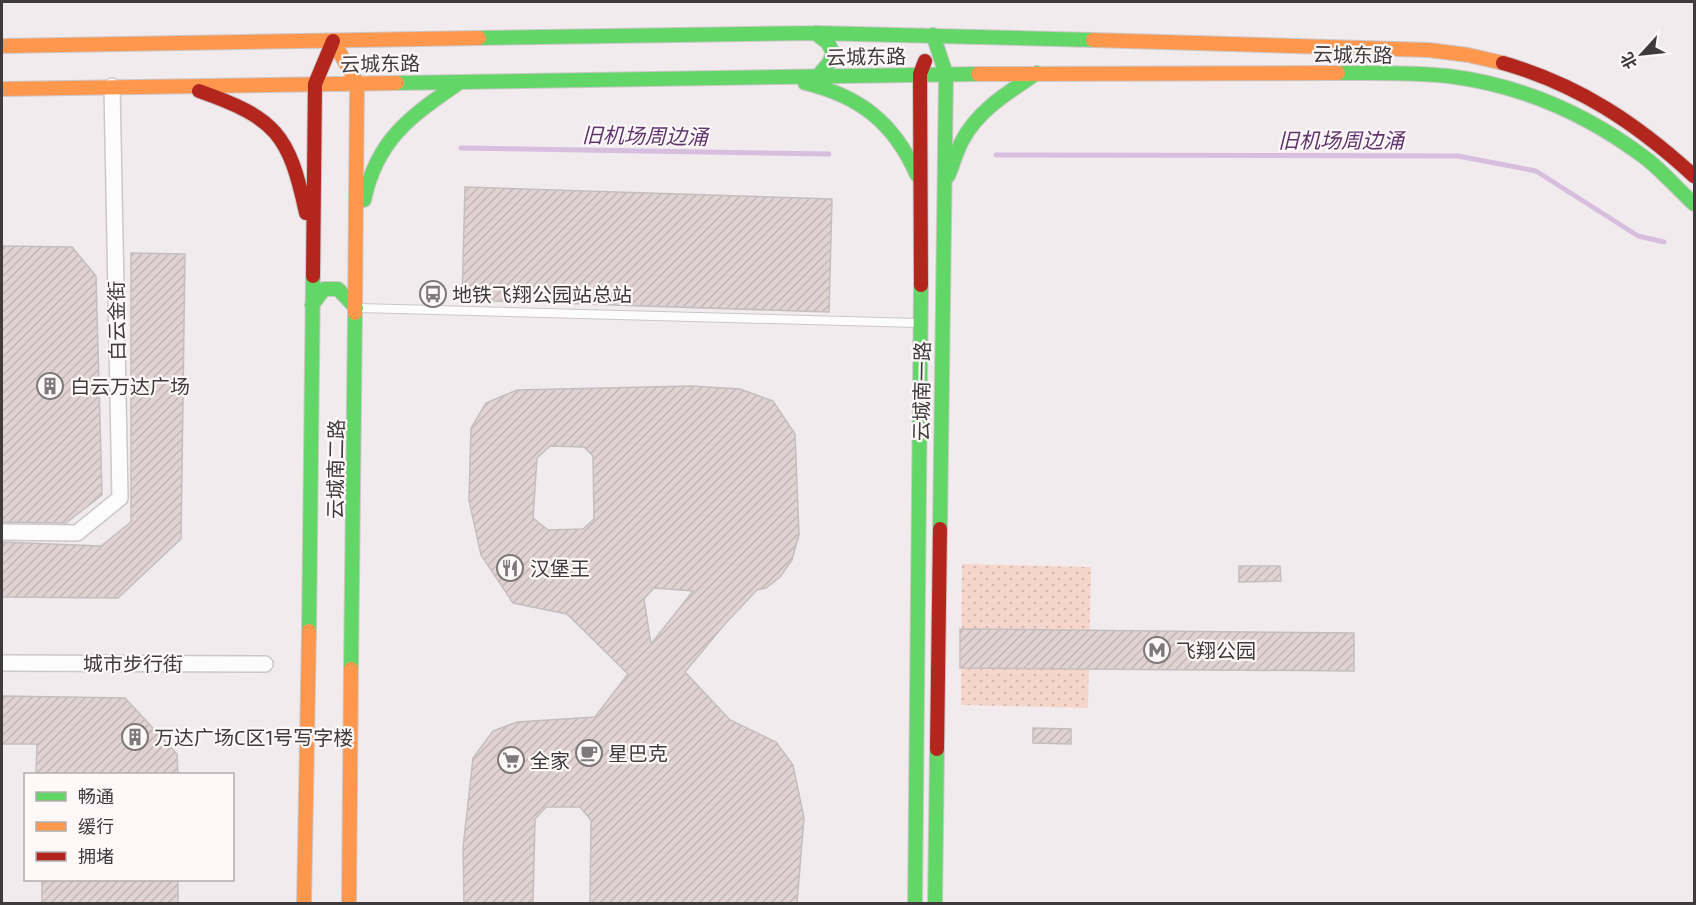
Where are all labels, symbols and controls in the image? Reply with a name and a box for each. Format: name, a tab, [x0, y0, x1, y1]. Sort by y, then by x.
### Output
north arrow	[1612, 24, 1672, 84]
street label: 云城东路	[1313, 41, 1393, 67]
street label: 云城东路	[826, 43, 906, 69]
street label: 云城东路	[340, 50, 420, 76]
text: 北	[1616, 50, 1640, 72]
water label: 旧机场周边涌	[582, 121, 710, 149]
water label: 旧机场周边涌	[1278, 127, 1406, 152]
bus stop icon: 地铁飞翔公园站总站	[418, 279, 448, 309]
street label: 白云金街	[103, 281, 129, 361]
place label: 地铁飞翔公园站总站	[452, 282, 632, 306]
street label: 云城南一路	[908, 341, 934, 441]
building icon: 白云万达广场	[35, 371, 65, 401]
place label: 白云万达广场	[70, 374, 190, 398]
street label: 云城南二路	[322, 419, 348, 519]
restaurant icon: 汉堡王	[495, 553, 525, 583]
place label: 汉堡王	[530, 556, 590, 580]
metro station icon: 飞翔公园	[1142, 635, 1172, 665]
place label: 飞翔公园	[1176, 638, 1256, 662]
street label: 城市步行街	[83, 651, 183, 675]
building icon: 万达广场C区1号写字楼	[120, 722, 150, 752]
place label: 万达广场C区1号写字楼	[154, 725, 353, 749]
cafe icon: 星巴克	[574, 738, 604, 768]
place label: 星巴克	[608, 741, 668, 765]
supermarket icon: 全家	[496, 745, 526, 775]
place label: 全家	[530, 748, 570, 772]
legend	[24, 773, 234, 881]
text: 畅通	[78, 785, 114, 807]
text: 缓行	[78, 815, 114, 837]
text: 拥堵	[78, 845, 114, 867]

